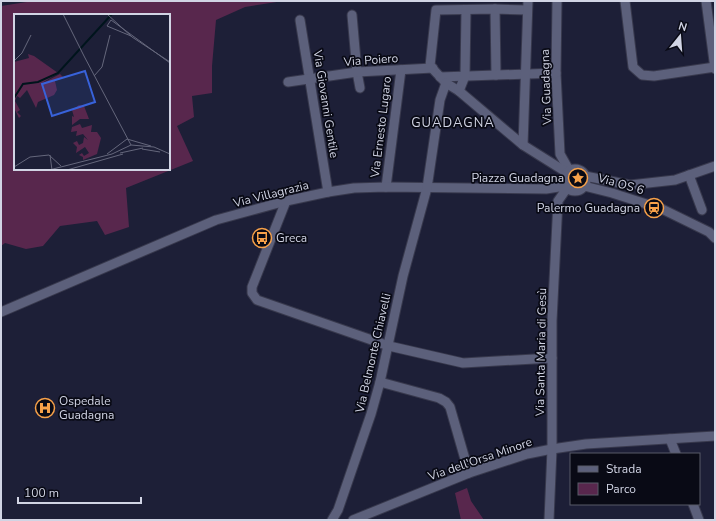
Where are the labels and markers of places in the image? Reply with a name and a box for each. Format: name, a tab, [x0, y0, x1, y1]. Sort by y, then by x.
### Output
place icon: Piazza Guadagna	[567, 167, 589, 189]
place label: Piazza Guadagna	[471, 170, 564, 186]
station icon: Palermo Guadagna	[643, 197, 665, 219]
place label: Palermo Guadagna	[537, 200, 640, 216]
bus stop icon: Greca	[251, 227, 273, 249]
place label: Greca	[276, 230, 307, 246]
place label: Ospedale Guadagna	[59, 393, 114, 423]
hospital icon: Ospedale Guadagna	[34, 397, 56, 419]

